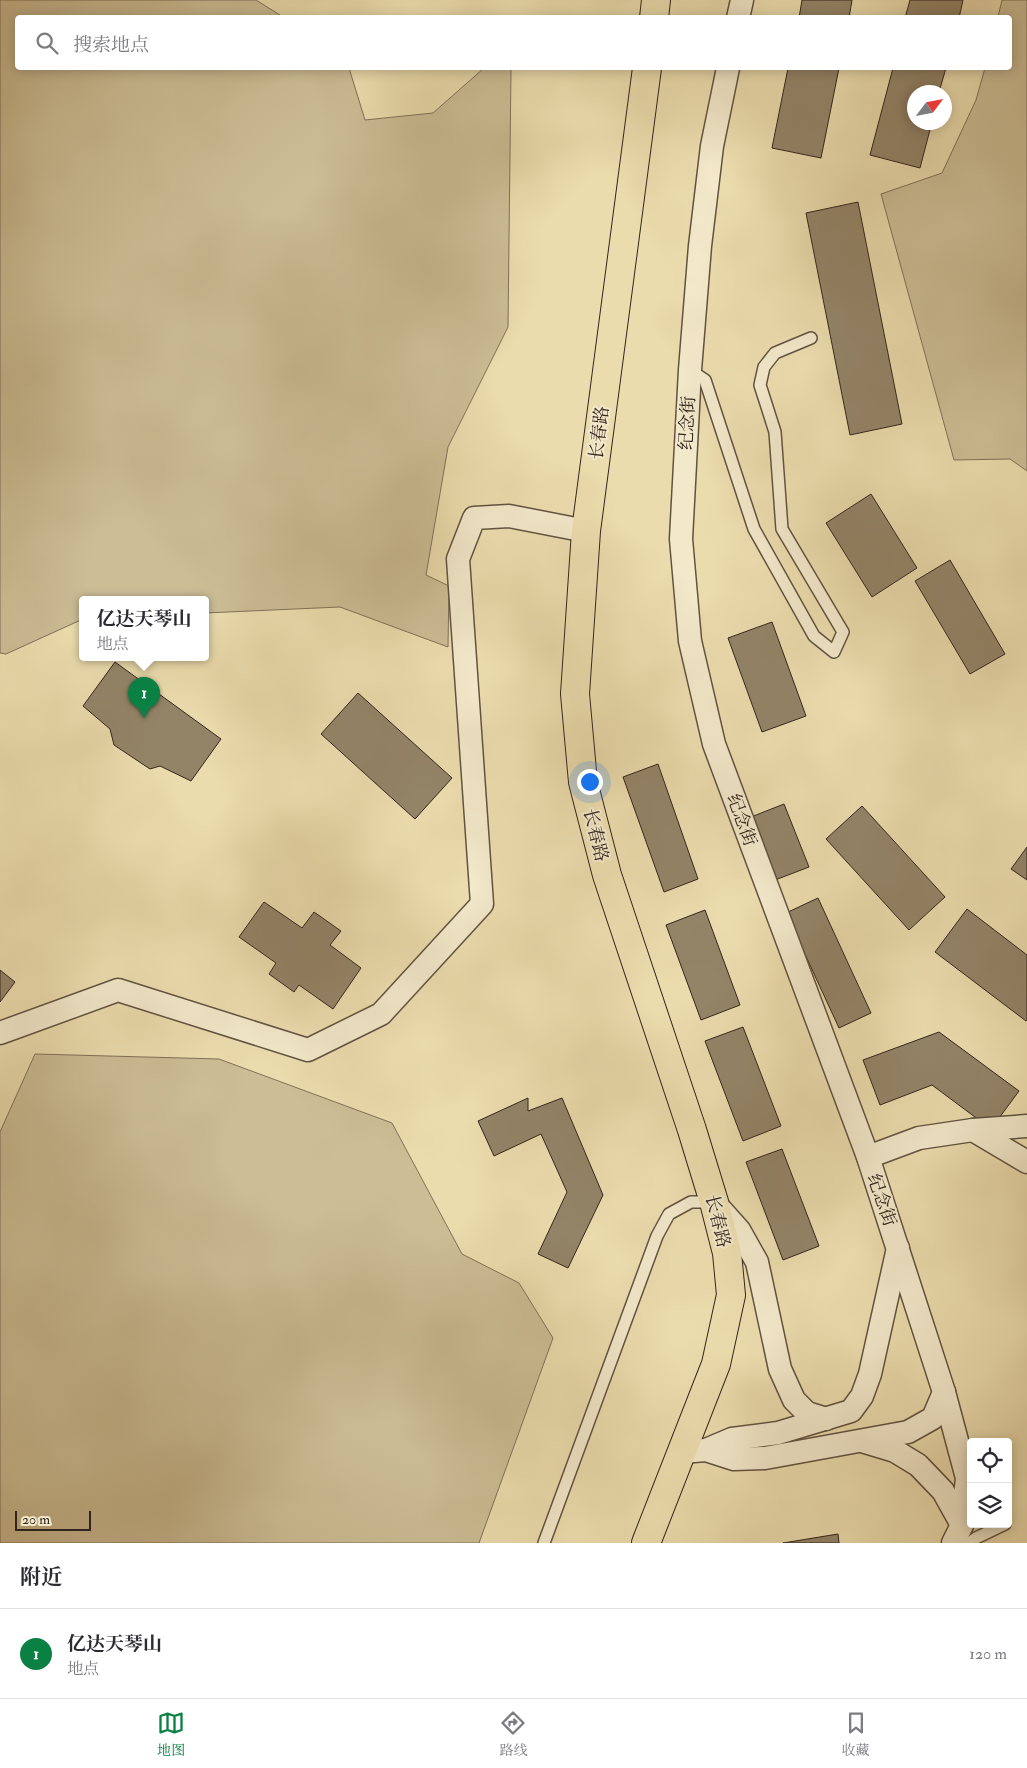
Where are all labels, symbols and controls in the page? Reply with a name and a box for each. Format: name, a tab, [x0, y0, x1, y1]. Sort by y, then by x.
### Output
search box	[15, 15, 1012, 70]
icon: search	[33, 29, 61, 57]
text: 搜索地点	[73, 33, 149, 57]
north arrow	[907, 85, 952, 130]
street label: 纪念街	[675, 395, 700, 451]
street label: 长春路	[585, 405, 614, 461]
popup	[79, 596, 209, 661]
text: 亿达天琴山	[96, 607, 192, 631]
text: 地点	[96, 634, 129, 654]
pin: 1	[128, 677, 160, 718]
your location	[577, 769, 603, 795]
street label: 纪念街	[721, 791, 762, 849]
street label: 长春路	[578, 806, 613, 864]
street label: 纪念街	[862, 1171, 901, 1229]
street label: 长春路	[700, 1192, 735, 1250]
map controls	[967, 1438, 1012, 1528]
button: locate	[967, 1438, 1012, 1483]
button: layers	[967, 1483, 1012, 1528]
scale bar	[15, 1508, 91, 1531]
text: 20 m	[22, 1511, 50, 1528]
text: 附近	[20, 1564, 62, 1591]
text: 亿达天琴山	[67, 1632, 162, 1656]
text: 1	[33, 1644, 39, 1664]
text: 120 m	[969, 1644, 1007, 1664]
text: 地点	[67, 1659, 99, 1679]
tab: 地图	[157, 1709, 185, 1759]
tab: 路线	[499, 1709, 527, 1759]
tab: 收藏	[842, 1709, 870, 1759]

